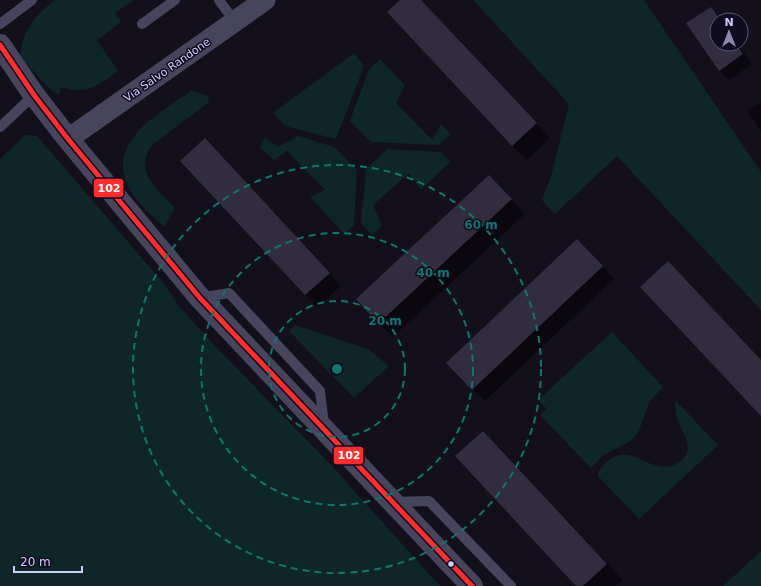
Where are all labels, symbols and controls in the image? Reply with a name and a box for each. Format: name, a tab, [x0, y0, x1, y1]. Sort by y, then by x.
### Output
north arrow	[709, 12, 749, 52]
text: N	[724, 16, 734, 29]
street label: Via Salvo Randone	[121, 35, 213, 105]
line badge: 102	[93, 178, 124, 198]
text: 102	[98, 182, 120, 195]
text: 60 m	[464, 218, 498, 232]
text: 40 m	[416, 266, 450, 280]
text: 20 m	[368, 314, 402, 328]
centre of rings	[330, 362, 344, 376]
line badge: 102	[333, 446, 364, 465]
text: 102	[338, 449, 360, 462]
scale bar	[14, 548, 82, 574]
text: 20 m	[20, 555, 51, 569]
unlabelled marker	[446, 559, 456, 569]

